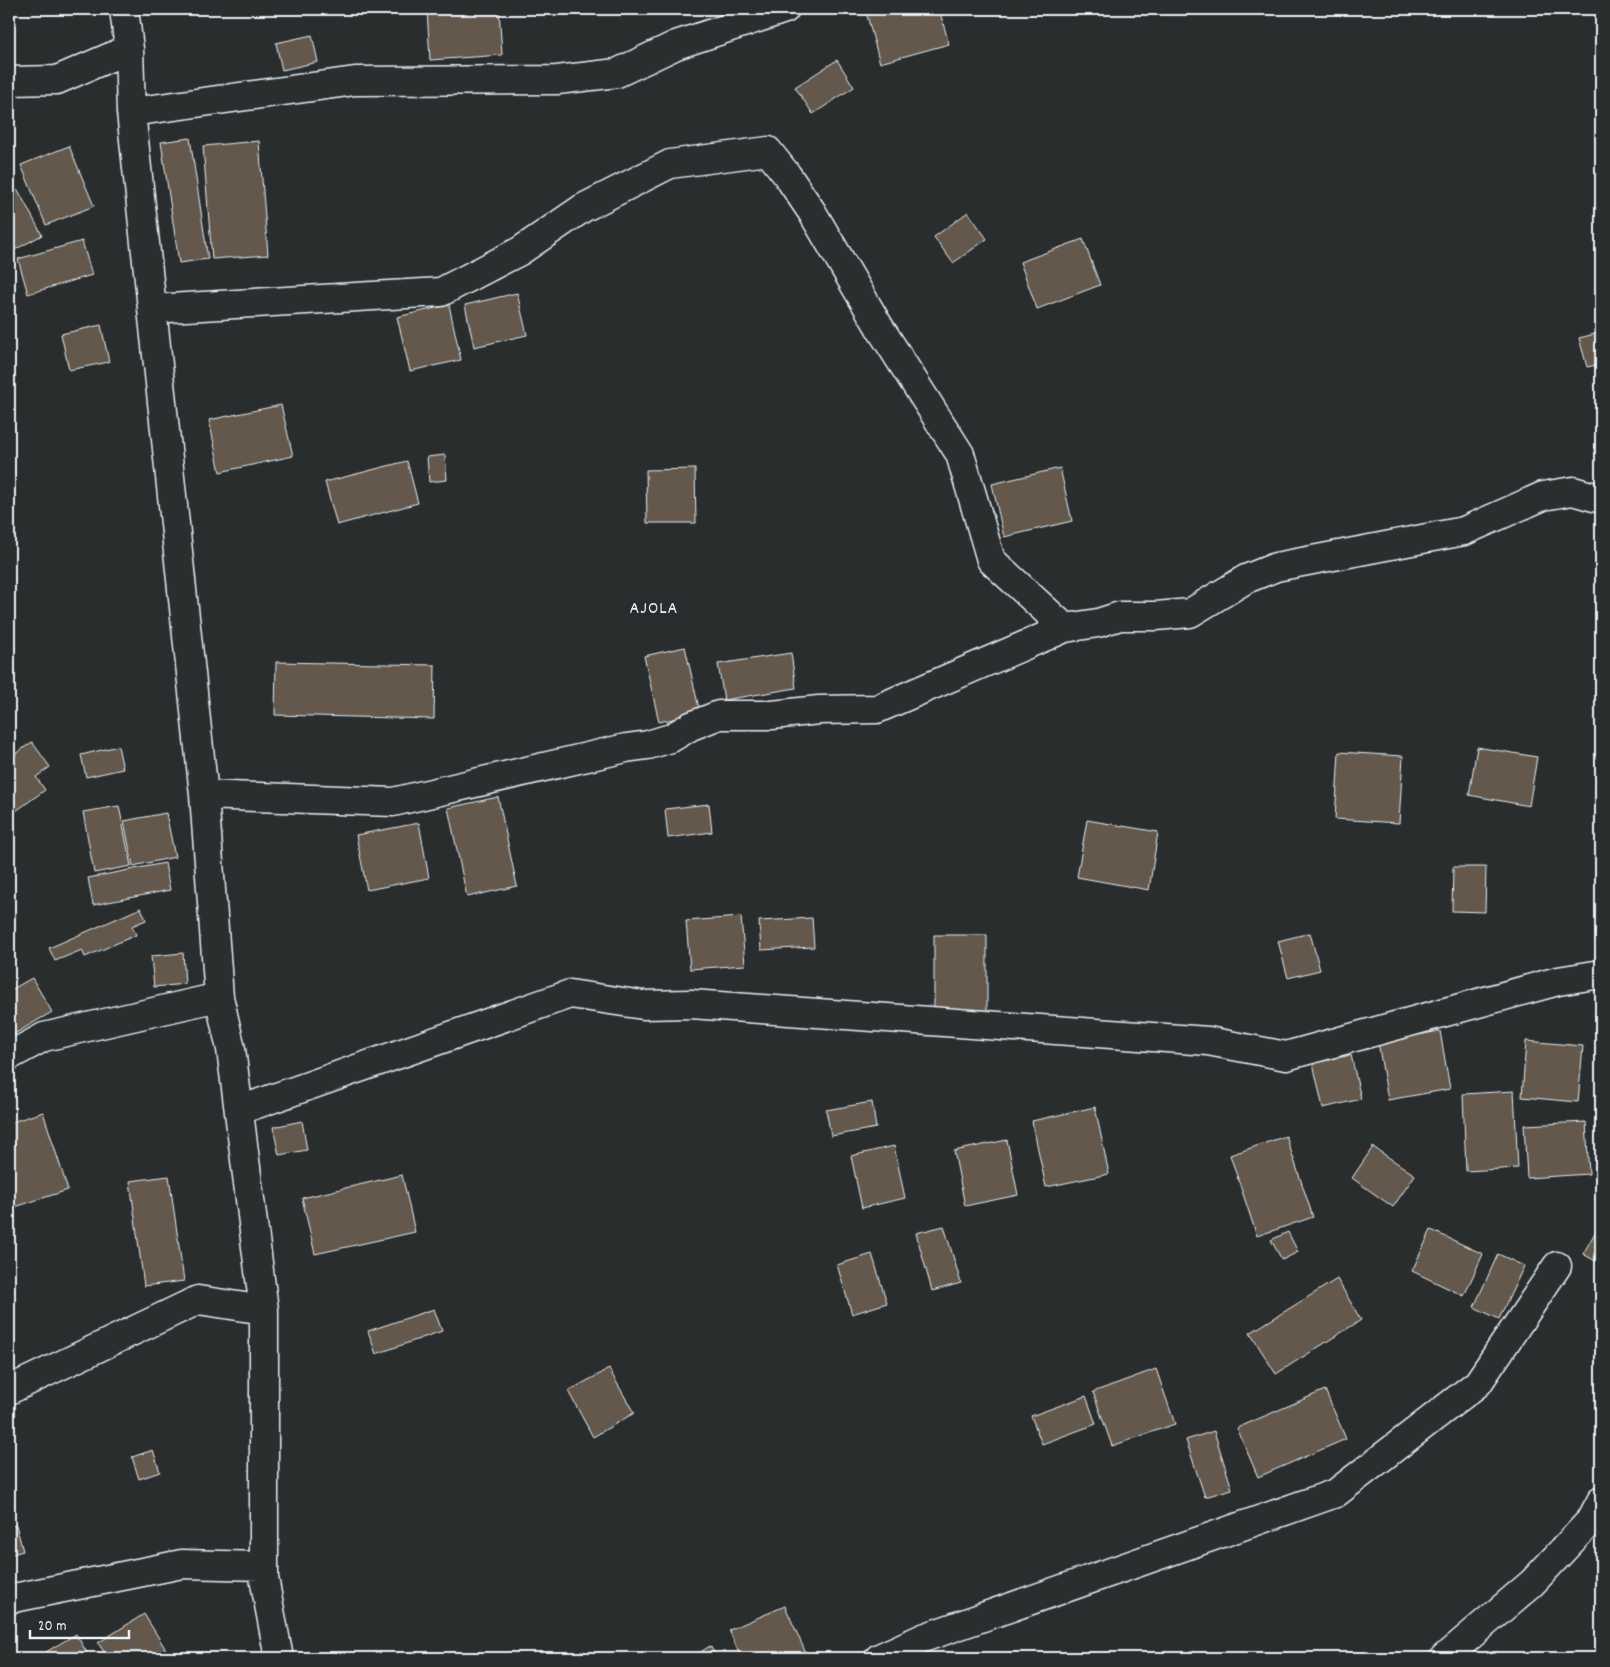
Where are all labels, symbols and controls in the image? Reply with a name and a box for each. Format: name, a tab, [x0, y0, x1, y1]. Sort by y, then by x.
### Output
district label: AJOLA	[630, 597, 678, 622]
scale bar	[30, 1607, 129, 1639]
text: 20 m	[38, 1616, 66, 1638]

